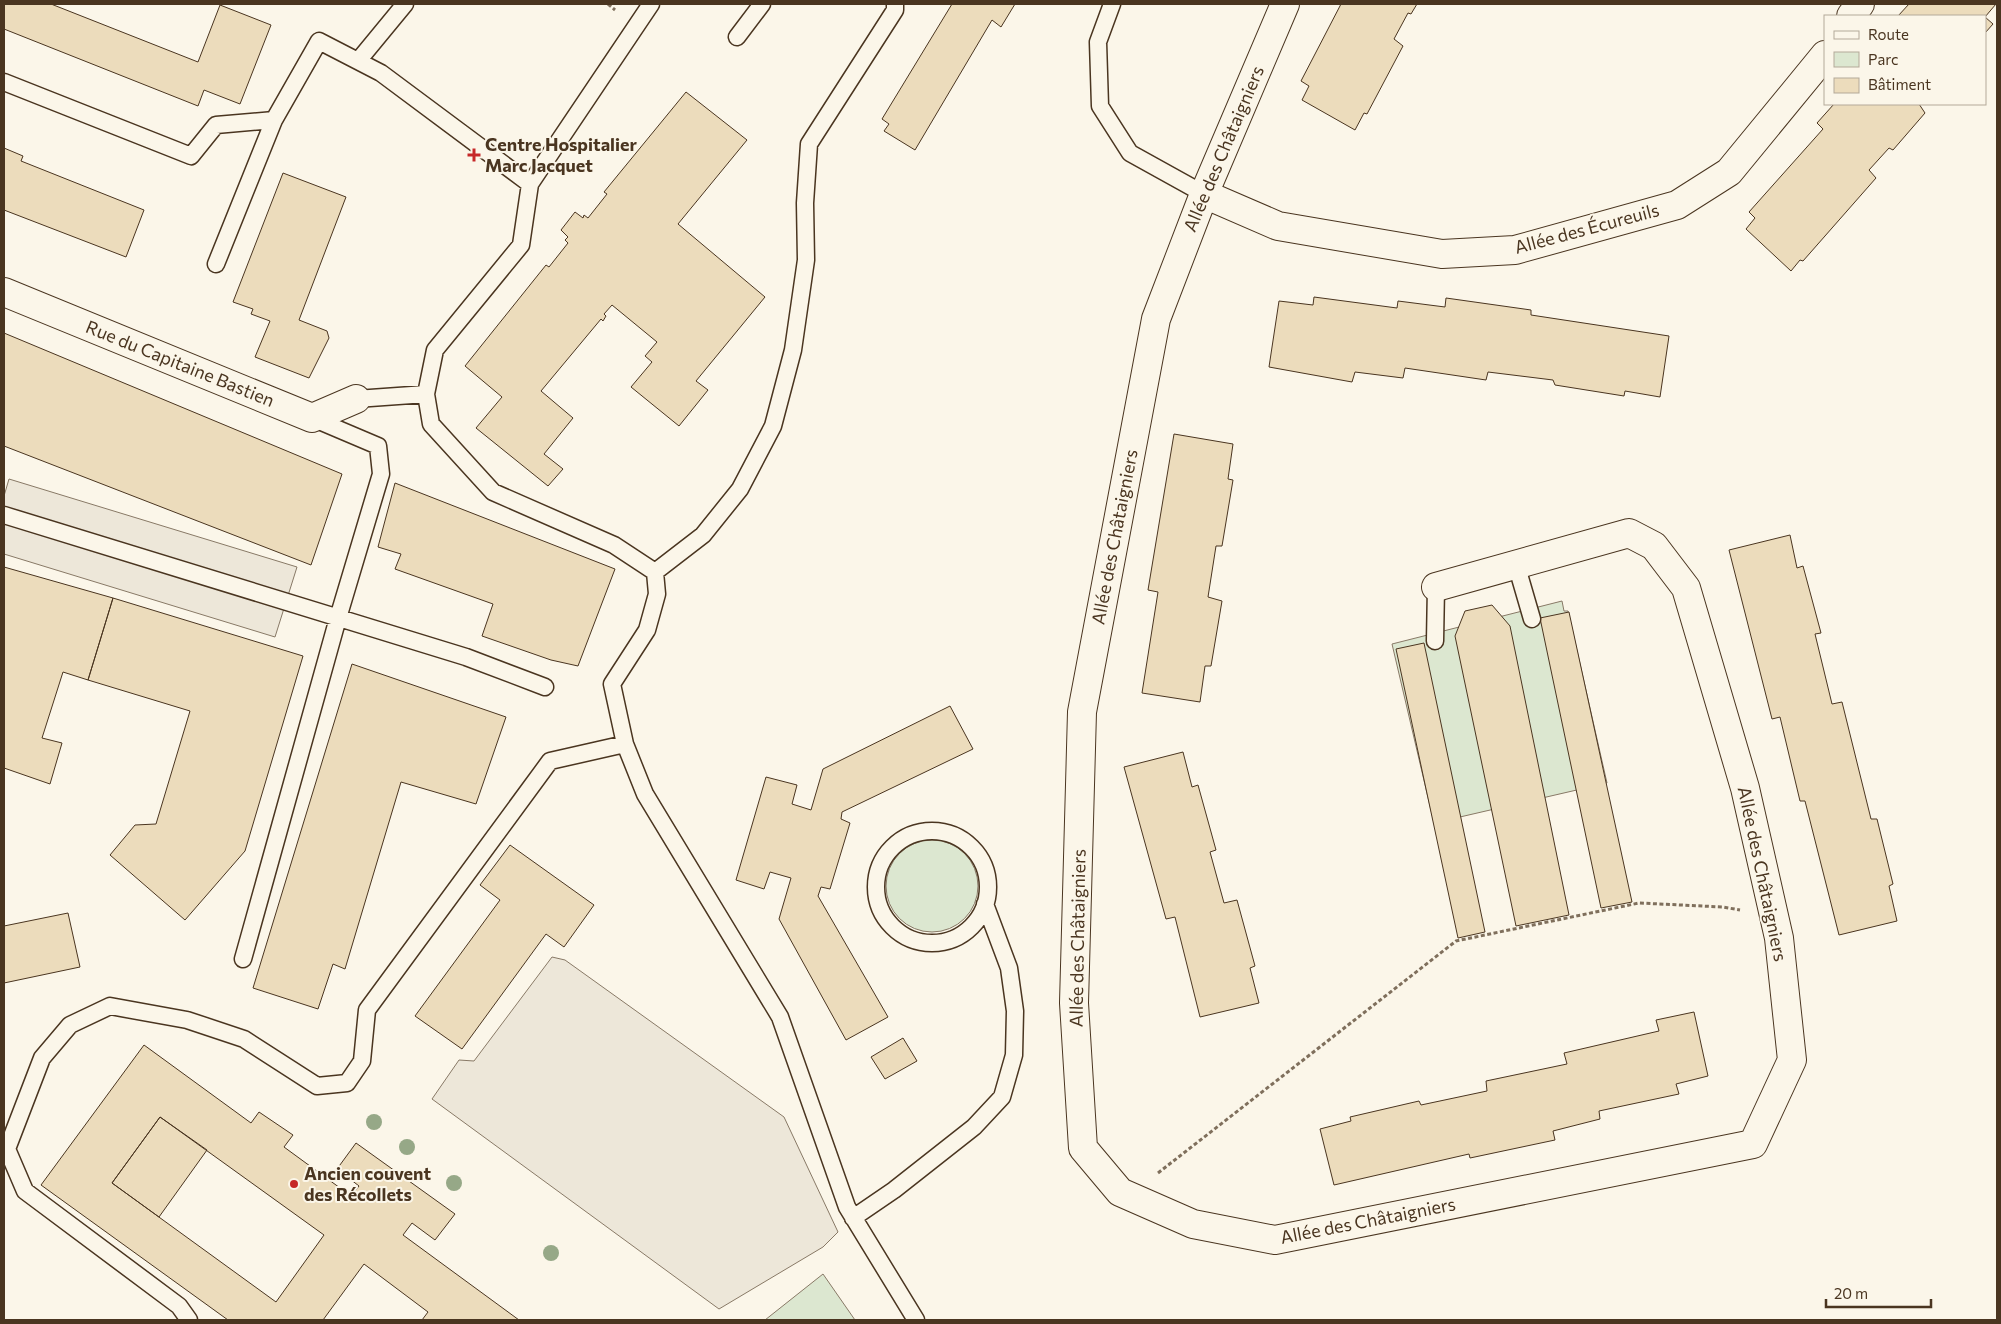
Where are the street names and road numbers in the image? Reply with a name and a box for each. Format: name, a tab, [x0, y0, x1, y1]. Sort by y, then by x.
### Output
street label: Allée des Châtaigniers	[1178, 62, 1268, 235]
street label: Allée des Écureuils	[1512, 198, 1662, 258]
street label: Rue du Capitaine Bastien	[83, 315, 278, 411]
street label: Allée des Châtaigniers	[1086, 447, 1142, 626]
street label: Allée des Châtaigniers	[1734, 784, 1792, 963]
street label: Allée des Châtaigniers	[1064, 849, 1090, 1027]
street label: Allée des Châtaigniers	[1278, 1192, 1457, 1248]

